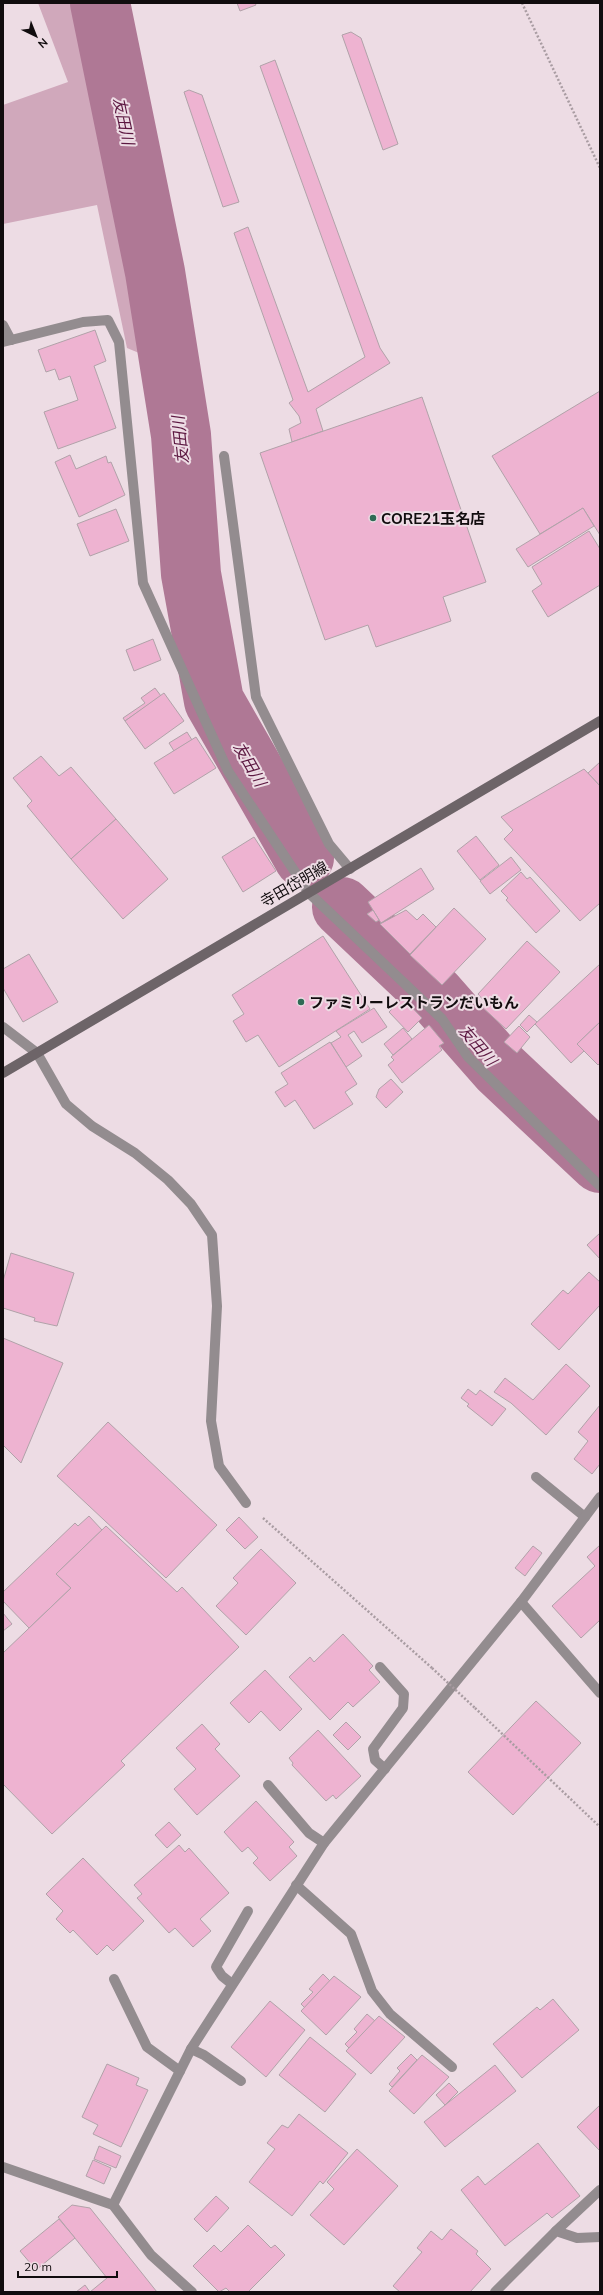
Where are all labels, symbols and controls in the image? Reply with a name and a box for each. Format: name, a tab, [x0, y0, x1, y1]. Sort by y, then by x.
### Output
north arrow	[16, 16, 56, 56]
text: N	[35, 35, 51, 51]
water label: 友田川	[109, 95, 139, 149]
water label: 友田川	[167, 413, 192, 465]
place label: CORE21玉名店	[381, 509, 485, 528]
marker: CORE21玉名店	[368, 513, 378, 523]
water label: 友田川	[229, 738, 272, 792]
street label: 寺田岱明線	[257, 857, 331, 911]
place label: ファミリーレストランだいもん	[309, 993, 519, 1012]
marker: ファミリーレストランだいもん	[296, 997, 306, 1007]
water label: 友田川	[455, 1020, 503, 1071]
scale bar	[18, 2253, 117, 2279]
text: 20 m	[24, 2259, 52, 2274]

